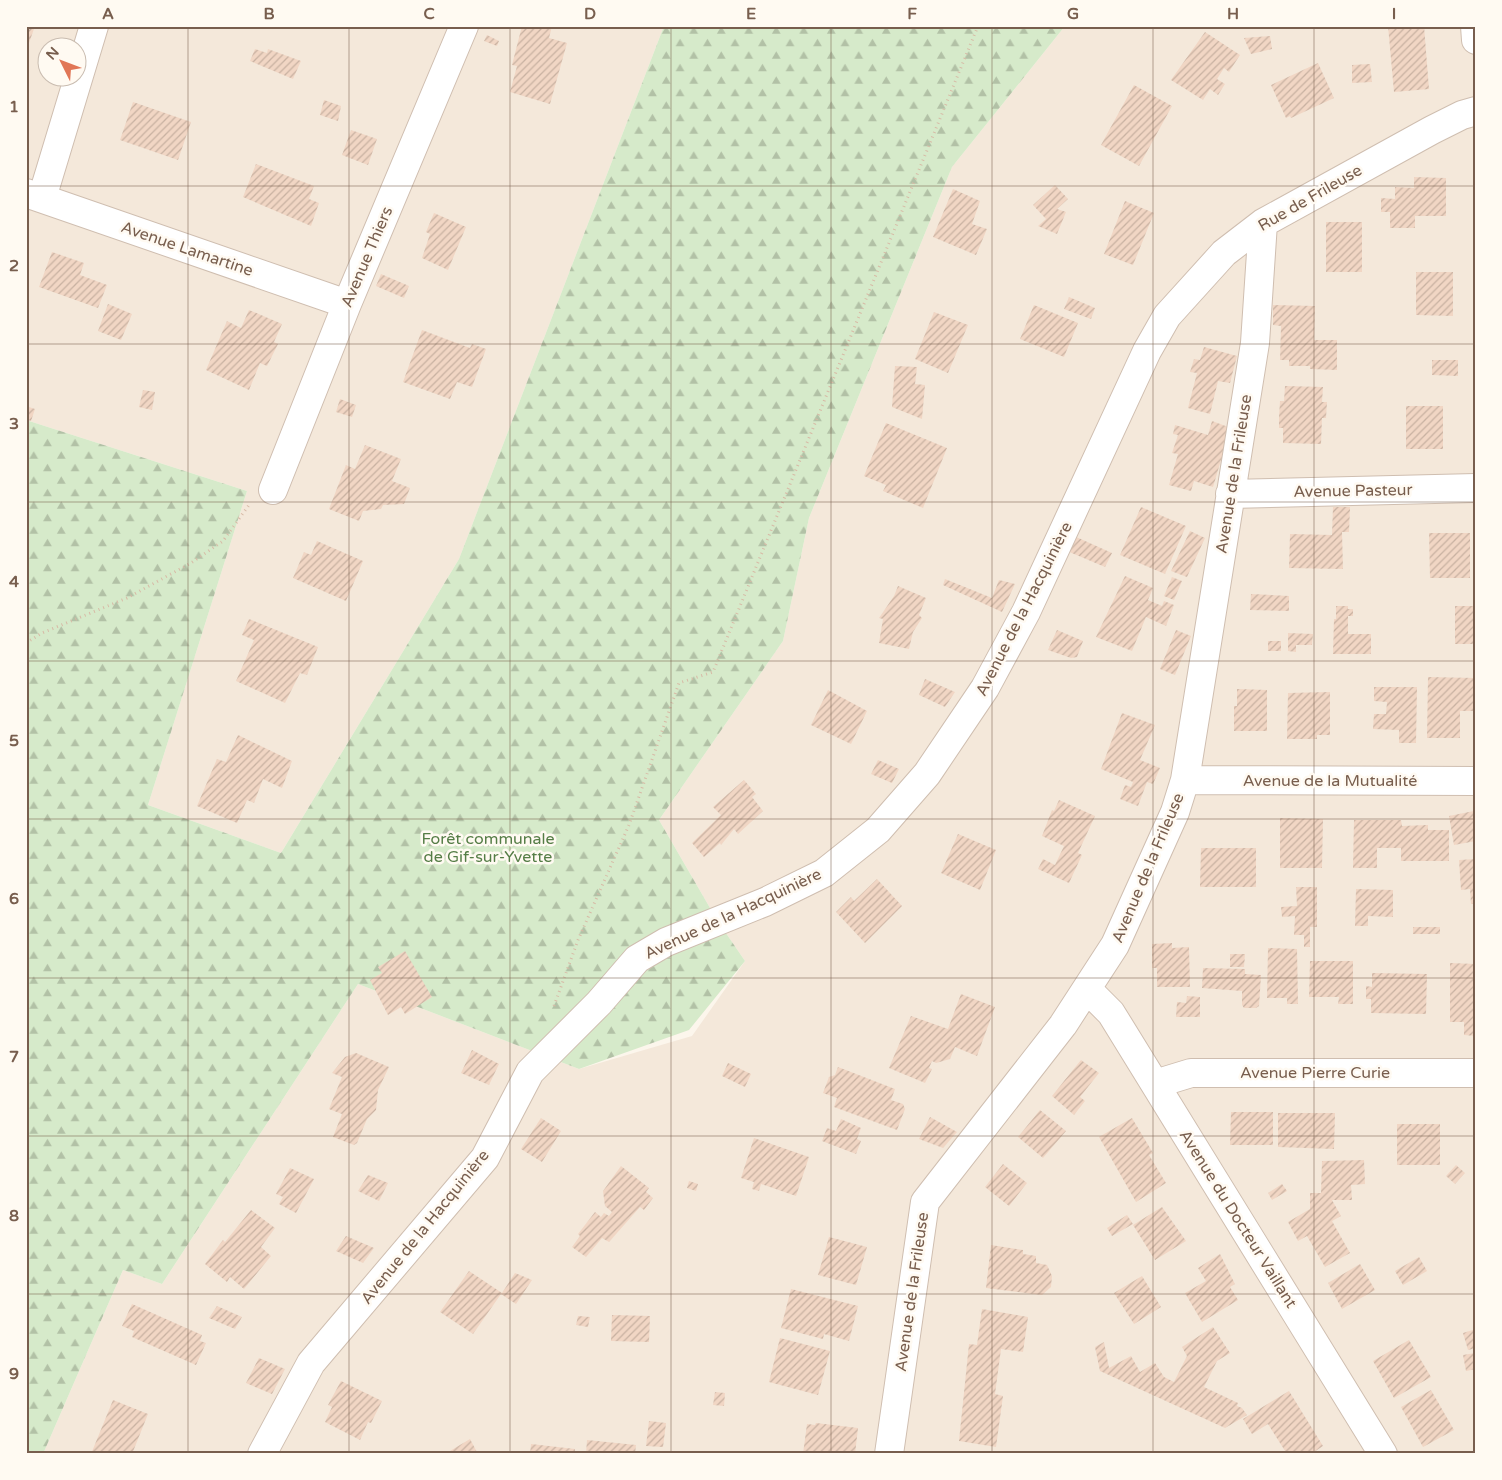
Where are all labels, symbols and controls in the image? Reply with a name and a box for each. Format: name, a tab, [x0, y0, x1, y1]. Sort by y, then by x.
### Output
text: A	[102, 4, 114, 24]
text: B	[263, 4, 275, 24]
text: C	[423, 4, 435, 24]
text: D	[584, 4, 596, 24]
text: E	[746, 4, 756, 24]
text: F	[907, 4, 917, 24]
text: G	[1067, 4, 1079, 24]
text: H	[1227, 4, 1239, 24]
text: I	[1392, 4, 1396, 24]
north arrow	[38, 38, 88, 88]
text: N	[43, 44, 63, 64]
text: 1	[9, 97, 19, 117]
street label: Rue de Frileuse	[1255, 160, 1365, 236]
street label: Avenue Thiers	[337, 204, 397, 310]
street label: Avenue Lamartine	[118, 217, 256, 281]
text: 2	[9, 256, 19, 276]
street label: Avenue de la Frileuse	[1212, 393, 1256, 555]
text: 3	[9, 414, 19, 434]
street label: Avenue Pasteur	[1293, 480, 1414, 502]
street label: Avenue de la Hacquinière	[971, 518, 1077, 700]
text: 4	[9, 572, 19, 592]
text: 5	[9, 731, 19, 751]
street label: Avenue de la Mutualité	[1243, 771, 1417, 791]
street label: Avenue de la Frileuse	[1107, 790, 1189, 946]
park label: Forêt communale de Gif-sur-Yvette	[421, 829, 555, 867]
street label: Avenue de la Hacquinière	[641, 864, 825, 964]
text: 6	[9, 889, 19, 909]
text: 7	[9, 1047, 19, 1067]
street label: Avenue Pierre Curie	[1240, 1063, 1390, 1083]
street label: Avenue du Docteur Vaillant	[1175, 1126, 1301, 1312]
street label: Avenue de la Hacquinière	[357, 1146, 493, 1308]
text: 8	[9, 1206, 19, 1226]
street label: Avenue de la Frileuse	[891, 1211, 933, 1373]
text: 9	[9, 1364, 19, 1384]

